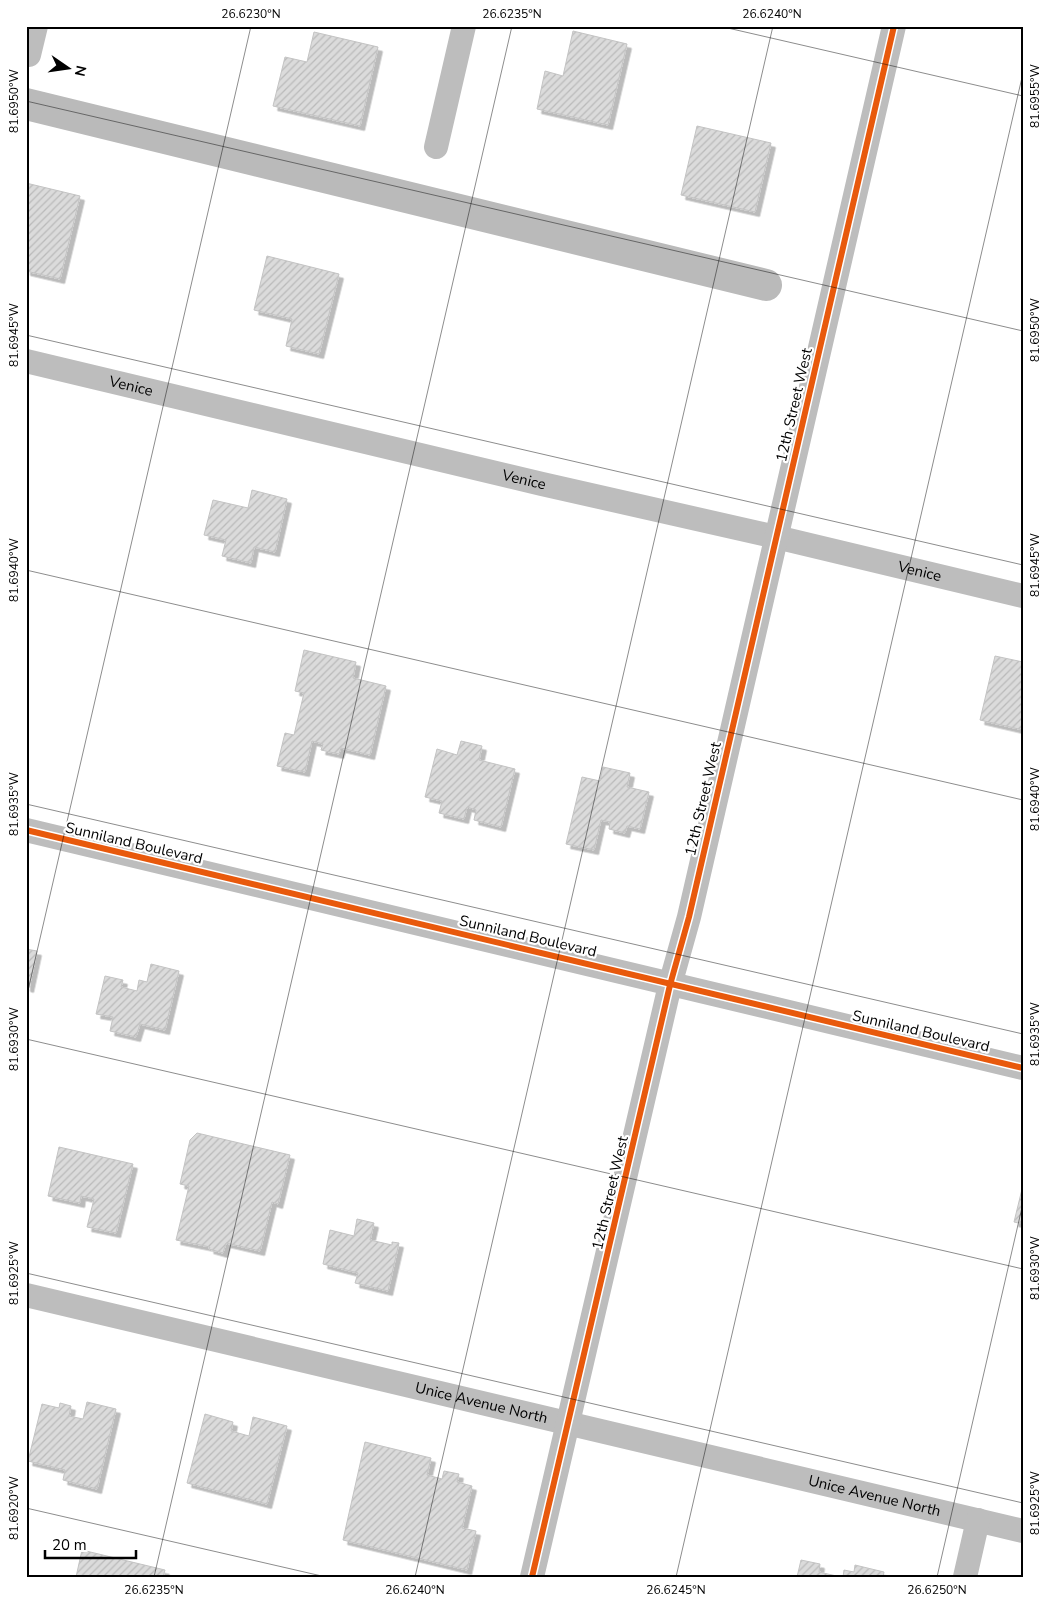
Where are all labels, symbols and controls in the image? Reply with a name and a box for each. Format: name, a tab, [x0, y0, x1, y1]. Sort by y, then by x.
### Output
text: 26.6230°N	[221, 6, 281, 22]
text: 26.6235°N	[482, 6, 542, 22]
text: 26.6240°N	[742, 6, 802, 22]
north arrow	[42, 42, 92, 92]
text: N	[70, 64, 91, 78]
text: 81.6955°W	[1027, 64, 1043, 128]
text: 81.6950°W	[6, 69, 22, 133]
text: 81.6950°W	[1027, 298, 1043, 362]
text: 81.6945°W	[6, 303, 22, 367]
street label: 12th Street West	[771, 345, 817, 464]
street label: Venice	[106, 371, 155, 401]
street label: Venice	[499, 465, 548, 495]
text: 81.6945°W	[1027, 533, 1043, 597]
text: 81.6940°W	[6, 538, 22, 602]
street label: Venice	[895, 556, 943, 586]
street label: 12th Street West	[680, 739, 726, 858]
text: 81.6940°W	[1027, 767, 1043, 831]
text: 81.6935°W	[6, 772, 22, 836]
street label: Sunniland Boulevard	[63, 817, 205, 869]
street label: Sunniland Boulevard	[457, 910, 599, 962]
text: 81.6935°W	[1027, 1002, 1043, 1066]
street label: Sunniland Boulevard	[850, 1005, 992, 1057]
text: 81.6930°W	[6, 1007, 22, 1071]
street label: 12th Street West	[587, 1133, 633, 1252]
text: 81.6930°W	[1027, 1236, 1043, 1300]
text: 81.6925°W	[6, 1241, 22, 1305]
street label: Unice Avenue North	[413, 1377, 550, 1428]
street label: Unice Avenue North	[806, 1471, 943, 1521]
text: 81.6925°W	[1027, 1471, 1043, 1535]
text: 81.6920°W	[6, 1476, 22, 1540]
scale bar	[45, 1528, 136, 1560]
text: 20 m	[52, 1535, 87, 1555]
text: 26.6235°N	[124, 1582, 184, 1598]
text: 26.6240°N	[385, 1582, 445, 1598]
text: 26.6245°N	[646, 1582, 706, 1598]
text: 26.6250°N	[907, 1582, 967, 1598]

